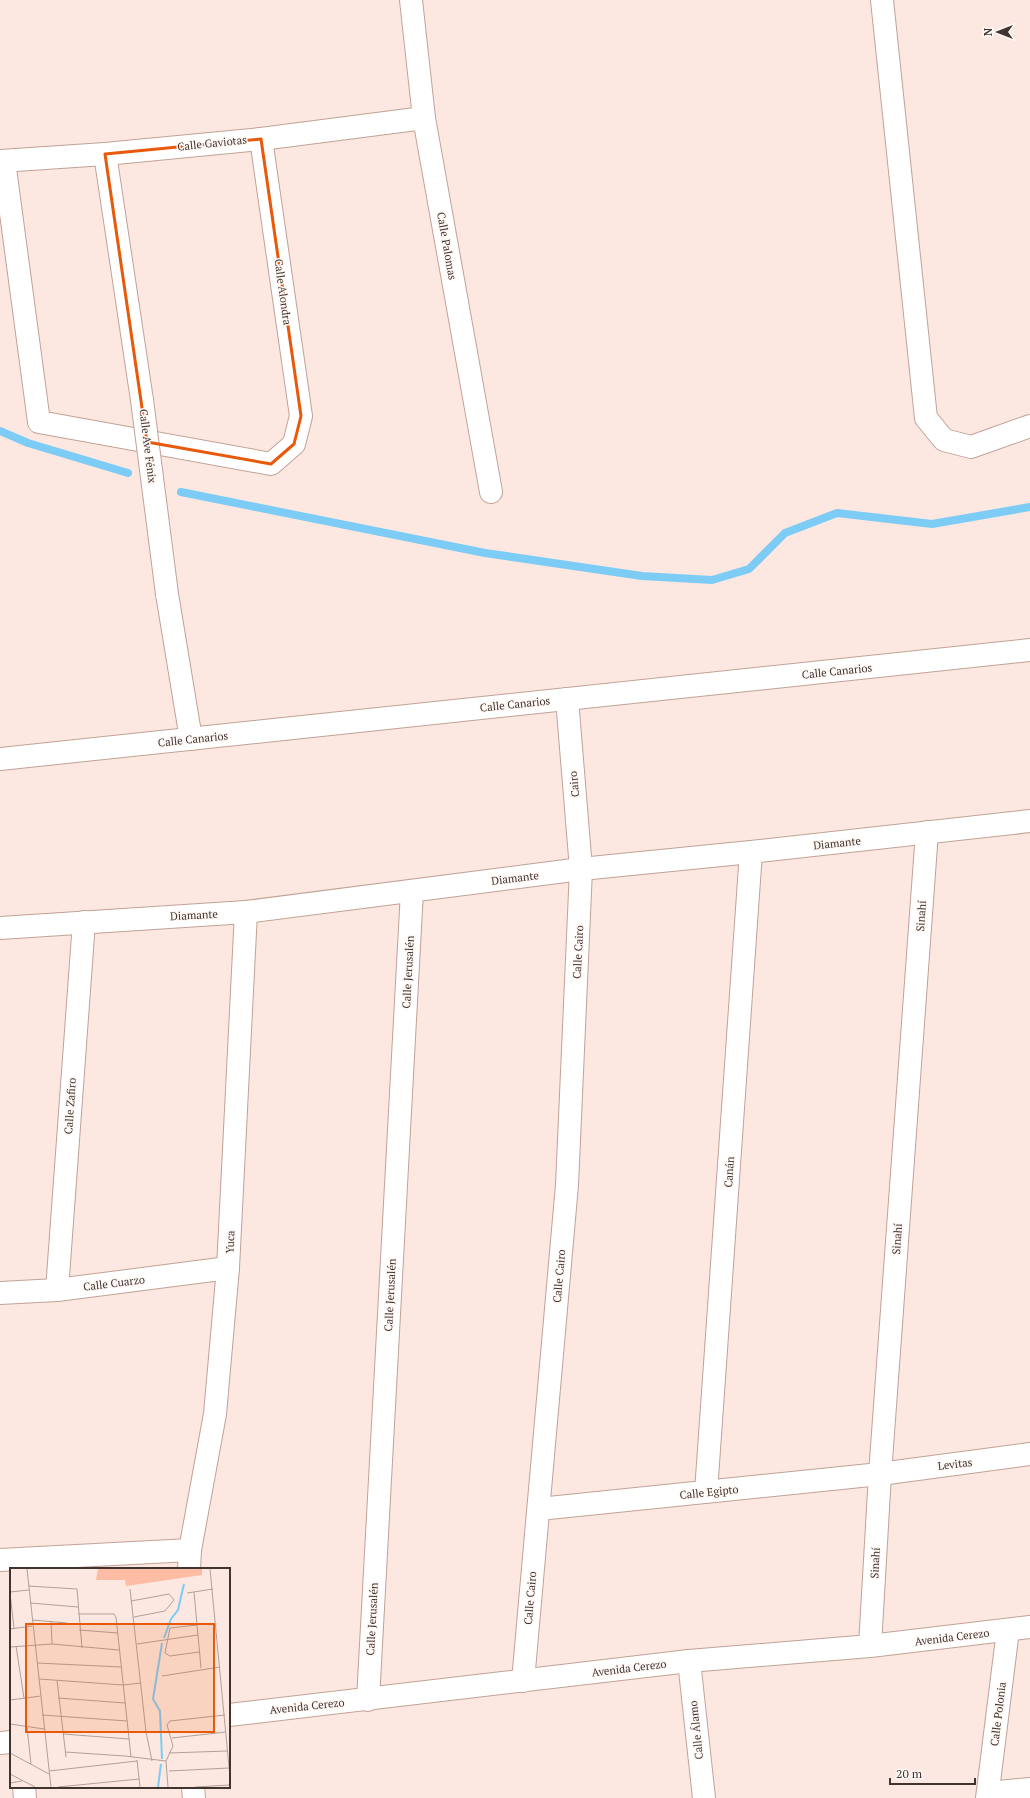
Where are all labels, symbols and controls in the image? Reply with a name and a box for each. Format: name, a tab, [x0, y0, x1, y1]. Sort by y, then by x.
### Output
north arrow	[978, 12, 1018, 52]
text: N	[981, 27, 995, 36]
street label: Calle Gaviotas	[177, 132, 248, 154]
street label: Calle Palomas	[434, 211, 460, 281]
street label: Calle Alondra	[271, 258, 295, 326]
street label: Calle Ave Fénix	[137, 408, 160, 484]
street label: Calle Canarios	[801, 660, 873, 682]
street label: Calle Canarios	[479, 693, 551, 715]
street label: Calle Canarios	[157, 728, 229, 750]
street label: Cairo	[566, 770, 582, 798]
street label: Diamante	[812, 833, 862, 852]
street label: Diamante	[490, 868, 540, 888]
street label: Sinahí	[913, 899, 929, 932]
street label: Diamante	[170, 907, 219, 923]
street label: Calle Cairo	[570, 925, 586, 979]
street label: Calle Jerusalén	[399, 935, 417, 1009]
street label: Calle Zafiro	[61, 1077, 79, 1135]
street label: Canán	[721, 1155, 737, 1188]
street label: Sinahí	[889, 1222, 905, 1255]
street label: Yuca	[222, 1230, 238, 1254]
street label: Calle Cairo	[550, 1249, 568, 1303]
street label: Calle Jerusalén	[381, 1258, 399, 1332]
street label: Calle Cuarzo	[82, 1272, 146, 1294]
street label: Levitas	[937, 1455, 973, 1473]
street label: Calle Egipto	[679, 1482, 739, 1502]
street label: Sinahí	[867, 1546, 883, 1579]
inset map	[10, 1568, 230, 1788]
street label: Calle Cairo	[521, 1571, 539, 1625]
street label: Calle Jerusalén	[363, 1582, 381, 1656]
street label: Avenida Cerezo	[914, 1625, 990, 1649]
street label: Avenida Cerezo	[591, 1656, 667, 1680]
street label: Calle Polonia	[987, 1681, 1009, 1747]
street label: Avenida Cerezo	[269, 1695, 345, 1717]
street label: Calle Álamo	[686, 1700, 706, 1760]
scale bar	[890, 1760, 975, 1786]
text: 20 m	[896, 1766, 923, 1781]

